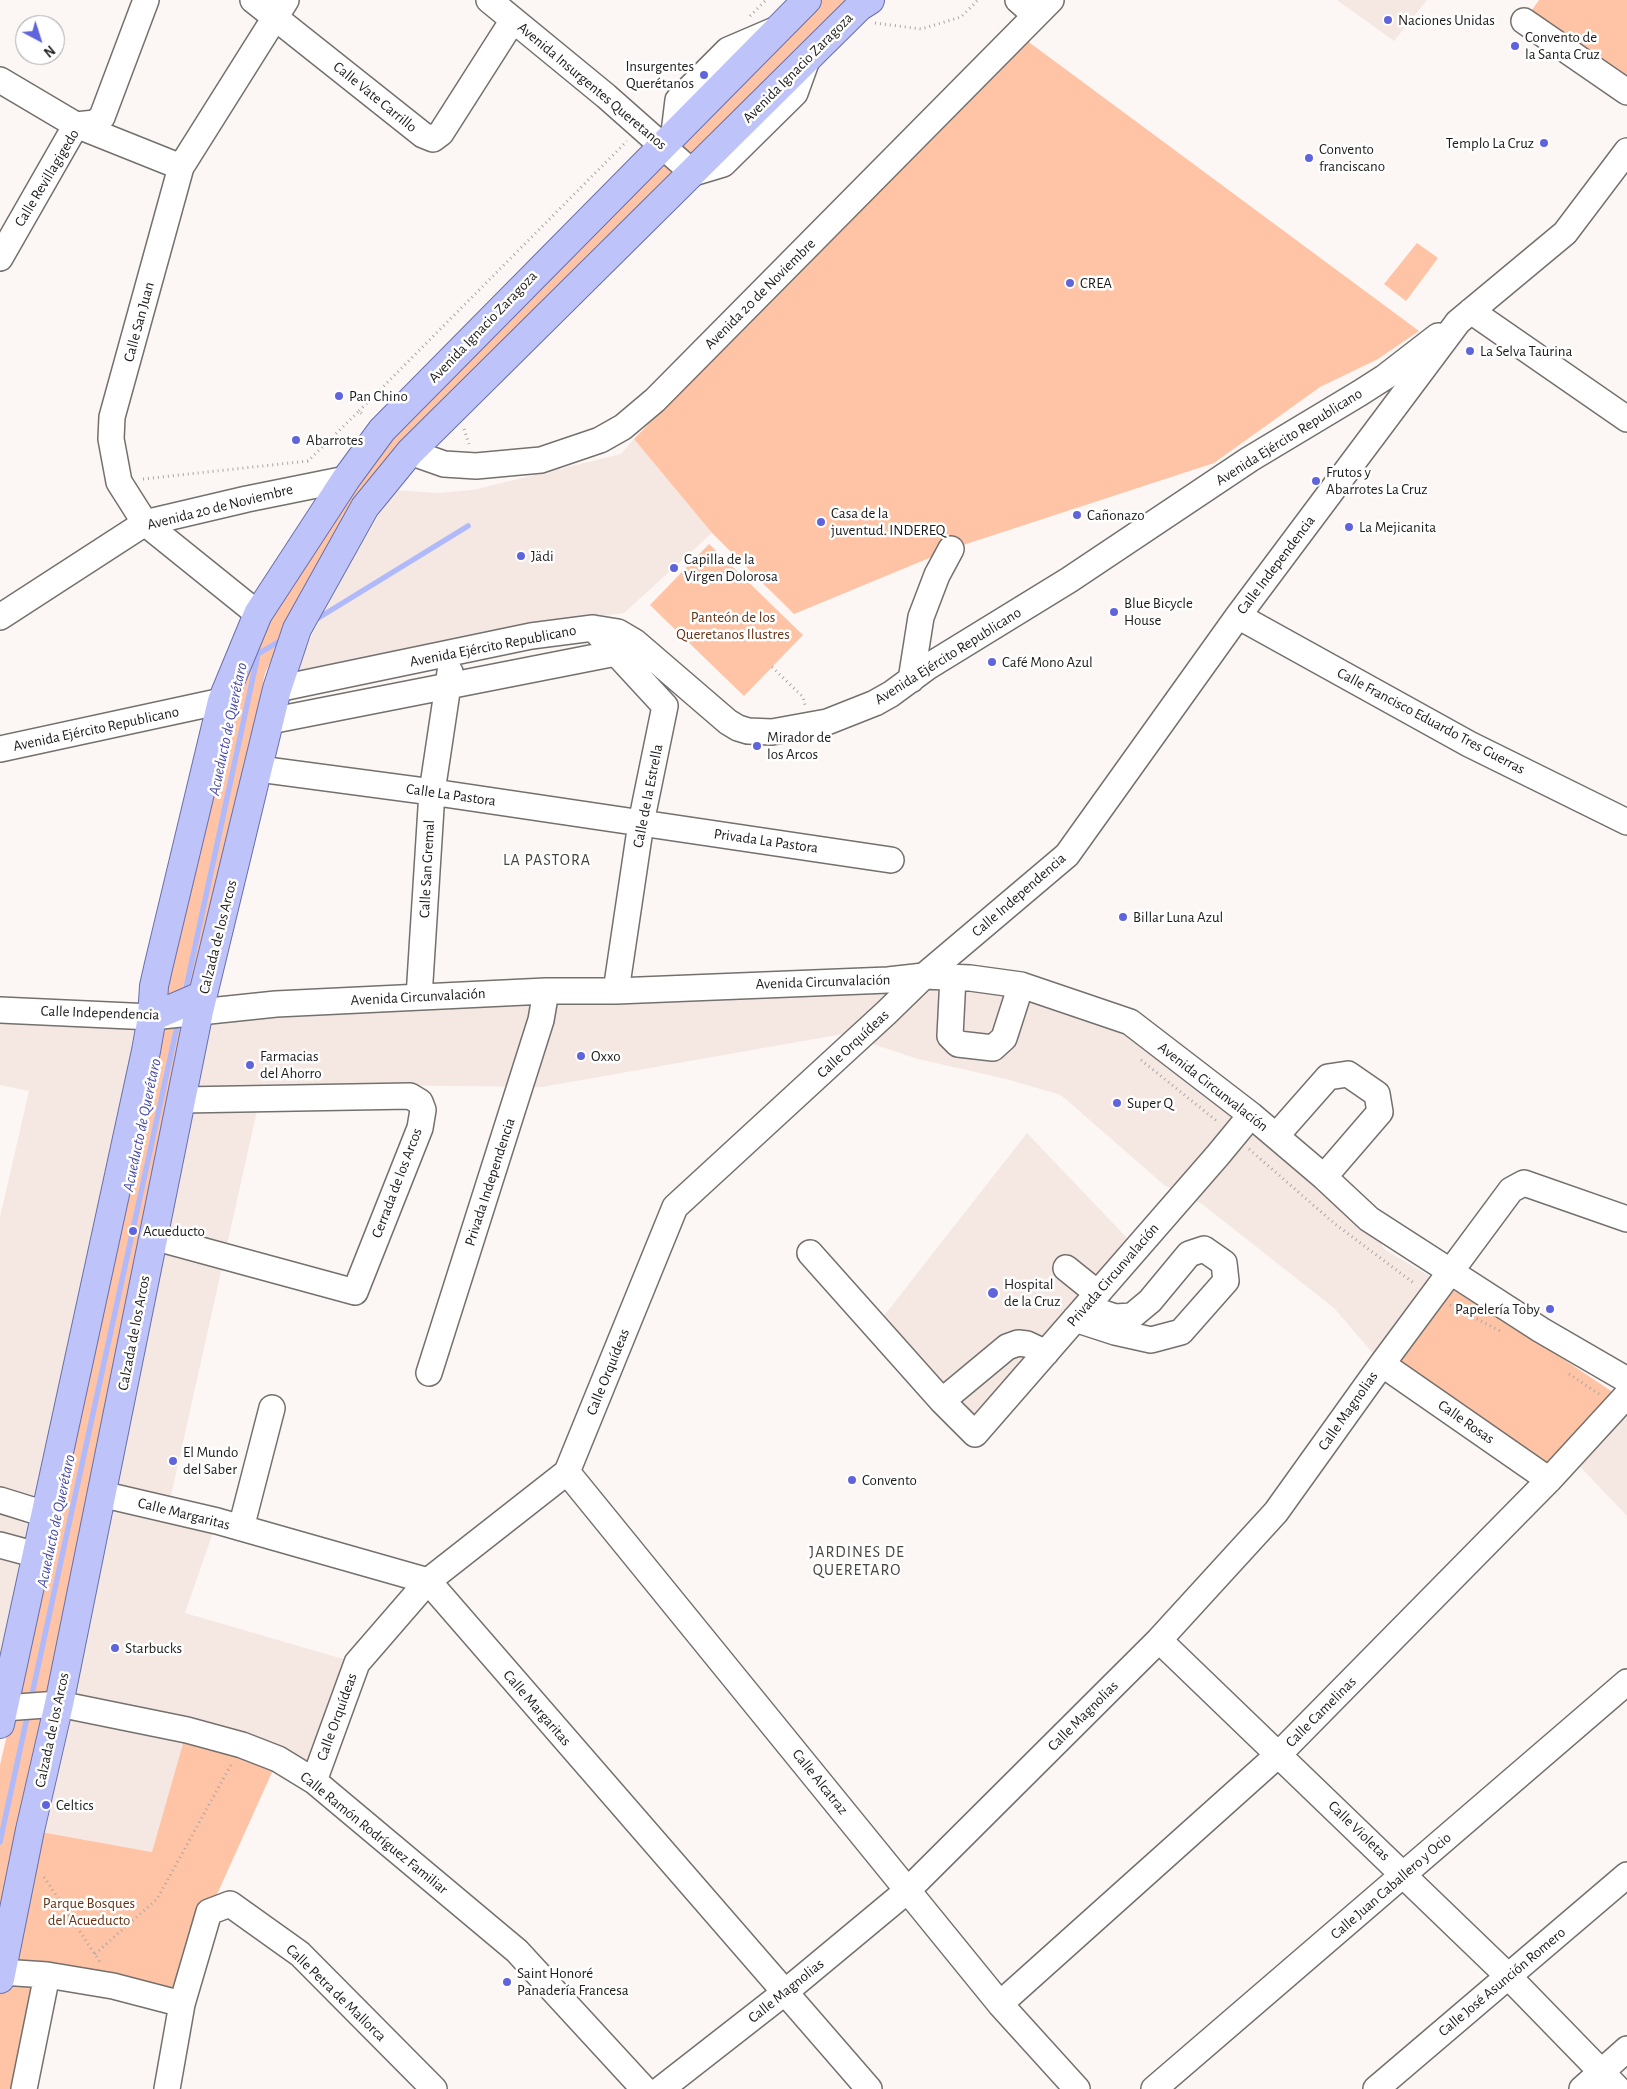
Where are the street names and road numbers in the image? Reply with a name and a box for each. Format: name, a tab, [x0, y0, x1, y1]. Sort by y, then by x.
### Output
street label: Avenida Ignacio Zaragoza	[739, 9, 857, 127]
street label: Avenida Insurgentes Queretanos	[514, 18, 670, 154]
street label: Calle Vate Carrillo	[329, 58, 421, 136]
street label: Calle Revillagigedo	[11, 126, 83, 230]
street label: Avenida 20 de Noviembre	[701, 235, 819, 353]
street label: Avenida Ignacio Zaragoza	[425, 267, 541, 387]
street label: Calle San Juan	[120, 280, 158, 364]
street label: Avenida Ejército Republicano	[1212, 385, 1366, 489]
street label: Avenida 20 de Noviembre	[145, 480, 295, 534]
street label: Calle Independencia	[1233, 512, 1319, 618]
street label: Avenida Ejército Republicano	[871, 604, 1025, 708]
street label: Avenida Ejército Republicano	[408, 621, 578, 671]
street label: Calle Francisco Eduardo Tres Guerras	[1334, 664, 1528, 778]
street label: Avenida Ejército Republicano	[11, 703, 181, 755]
street label: Calle de la Estrella	[629, 743, 667, 849]
street label: Calle La Pastora	[405, 780, 497, 810]
street label: Calle San Gremal	[415, 819, 439, 919]
street label: Privada La Pastora	[713, 825, 819, 857]
street label: Calle Independencia	[968, 849, 1070, 941]
street label: Calzada de los Arcos	[195, 878, 241, 996]
street label: Avenida Circunvalación	[755, 971, 891, 993]
street label: Avenida Circunvalación	[350, 984, 486, 1010]
street label: Calle Independencia	[40, 1002, 160, 1024]
street label: Calle Orquídeas	[813, 1006, 893, 1082]
street label: Avenida Circunvalación	[1154, 1038, 1272, 1136]
street label: Privada Independencia	[461, 1116, 519, 1248]
street label: Cerrada de los Arcos	[368, 1125, 426, 1241]
street label: Privada Circunvalación	[1063, 1220, 1163, 1330]
street label: Calzada de los Arcos	[114, 1274, 154, 1392]
street label: Calle Orquídeas	[582, 1326, 634, 1418]
street label: Calle Magnolias	[1314, 1368, 1382, 1454]
street label: Calle Rosas	[1434, 1396, 1498, 1448]
street label: Calle Margaritas	[136, 1494, 232, 1534]
street label: Calle Margaritas	[499, 1666, 575, 1750]
street label: Calzada de los Arcos	[31, 1671, 73, 1789]
street label: Calle Orquídeas	[313, 1671, 361, 1763]
street label: Calle Camelinas	[1282, 1673, 1360, 1751]
street label: Calle Magnolias	[1044, 1677, 1122, 1755]
street label: Calle Alcatraz	[788, 1746, 852, 1818]
street label: Calle Ramón Rodríguez Familiar	[296, 1768, 452, 1898]
street label: Calle Violetas	[1324, 1797, 1394, 1865]
street label: Calle Juan Caballero y Ocio	[1327, 1829, 1455, 1943]
street label: Calle José Asunción Romero	[1435, 1923, 1569, 2041]
street label: Calle Petra de Mallorca	[282, 1941, 390, 2045]
street label: Calle Magnolias	[744, 1955, 828, 2027]

